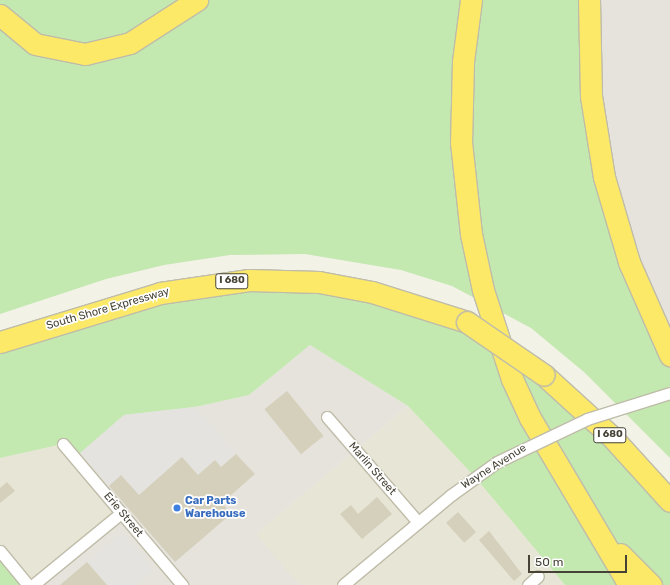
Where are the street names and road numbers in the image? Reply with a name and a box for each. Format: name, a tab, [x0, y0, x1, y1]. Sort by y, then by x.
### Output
road number: I 680	[215, 273, 249, 289]
street label: South Shore Expressway	[45, 285, 171, 333]
road number: I 680	[593, 427, 627, 443]
street label: Marlin Street	[346, 440, 398, 498]
street label: Wayne Avenue	[459, 442, 529, 492]
street label: Erie Street	[101, 490, 145, 540]

